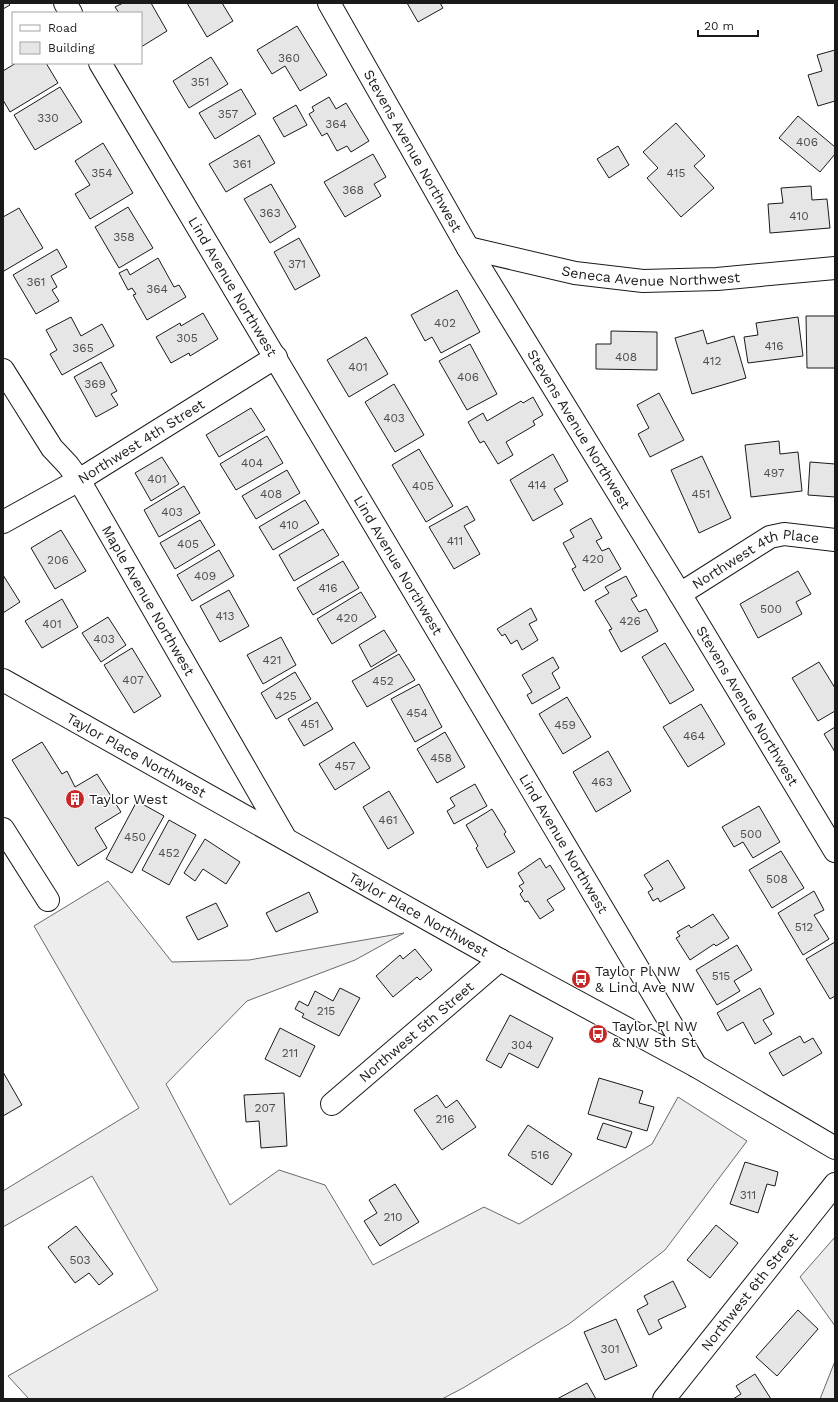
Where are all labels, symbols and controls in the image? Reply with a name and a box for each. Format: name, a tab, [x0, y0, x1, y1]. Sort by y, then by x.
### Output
legend	[12, 12, 142, 64]
scale bar	[698, 12, 758, 38]
text: 20 m	[704, 19, 734, 33]
text: Road	[48, 21, 77, 35]
text: Building	[48, 41, 95, 55]
house number: 360	[278, 51, 300, 65]
street label: Stevens Avenue Northwest	[361, 67, 465, 235]
house number: 351	[191, 75, 209, 89]
house number: 357	[218, 107, 239, 121]
house number: 330	[37, 111, 59, 125]
house number: 364	[325, 117, 347, 131]
house number: 406	[796, 135, 818, 149]
house number: 361	[233, 157, 251, 171]
house number: 354	[91, 166, 113, 180]
house number: 415	[667, 166, 685, 180]
house number: 368	[342, 183, 364, 197]
house number: 363	[259, 206, 281, 220]
house number: 410	[789, 209, 809, 223]
street label: Lind Avenue Northwest	[185, 214, 280, 359]
house number: 358	[113, 230, 135, 244]
house number: 371	[288, 257, 306, 271]
street label: Seneca Avenue Northwest	[560, 262, 741, 289]
house number: 361	[27, 275, 45, 289]
house number: 364	[146, 282, 168, 296]
house number: 402	[434, 316, 456, 330]
house number: 305	[176, 331, 198, 345]
house number: 416	[764, 339, 784, 353]
house number: 365	[72, 341, 94, 355]
street label: Stevens Avenue Northwest	[524, 346, 634, 512]
house number: 408	[615, 350, 637, 364]
house number: 412	[703, 354, 721, 368]
house number: 401	[348, 360, 368, 374]
house number: 406	[457, 370, 479, 384]
house number: 369	[84, 377, 106, 391]
street label: Northwest 4th Street	[75, 396, 207, 487]
house number: 403	[383, 411, 405, 425]
house number: 404	[241, 456, 263, 470]
house number: 497	[763, 466, 785, 480]
house number: 401	[147, 472, 167, 486]
house number: 414	[527, 478, 547, 492]
house number: 405	[412, 479, 434, 493]
house number: 408	[260, 487, 282, 501]
house number: 451	[692, 487, 711, 501]
street label: Lind Avenue Northwest	[351, 493, 446, 638]
house number: 403	[161, 505, 183, 519]
house number: 410	[279, 518, 299, 532]
street label: Maple Avenue Northwest	[99, 522, 198, 678]
street label: Northwest 4th Place	[689, 526, 820, 592]
house number: 411	[447, 534, 463, 548]
house number: 405	[177, 537, 199, 551]
house number: 420	[582, 552, 604, 566]
house number: 206	[47, 553, 69, 567]
house number: 409	[194, 569, 216, 583]
house number: 416	[318, 581, 338, 595]
house number: 500	[760, 602, 782, 616]
house number: 413	[216, 609, 234, 623]
house number: 420	[336, 611, 358, 625]
house number: 426	[619, 614, 641, 628]
house number: 401	[42, 617, 62, 631]
street label: Stevens Avenue Northwest	[693, 623, 802, 789]
house number: 403	[93, 632, 115, 646]
house number: 421	[262, 653, 282, 667]
house number: 407	[122, 673, 144, 687]
house number: 452	[372, 674, 394, 688]
house number: 425	[275, 689, 297, 703]
house number: 454	[406, 706, 428, 720]
street label: Taylor Place Northwest	[64, 710, 209, 801]
house number: 451	[301, 717, 320, 731]
house number: 459	[554, 718, 576, 732]
house number: 464	[683, 729, 705, 743]
house number: 458	[430, 751, 452, 765]
house number: 457	[334, 759, 356, 773]
street label: Lind Avenue Northwest	[516, 771, 611, 916]
house number: 463	[591, 775, 613, 789]
building icon: Taylor West	[64, 788, 86, 810]
place label: Taylor West	[89, 791, 168, 807]
house number: 461	[378, 813, 398, 827]
house number: 500	[740, 827, 762, 841]
house number: 450	[124, 830, 146, 844]
house number: 452	[158, 846, 180, 860]
street label: Taylor Place Northwest	[346, 869, 491, 960]
house number: 508	[766, 872, 788, 886]
house number: 512	[795, 920, 813, 934]
place label: Taylor Pl NW & Lind Ave NW	[595, 963, 695, 995]
bus stop icon: Taylor Pl NW & Lind Ave NW	[570, 968, 592, 990]
house number: 515	[712, 969, 730, 983]
street label: Northwest 5th Street	[356, 978, 477, 1085]
house number: 215	[317, 1004, 335, 1018]
place label: Taylor Pl NW & NW 5th St	[612, 1018, 697, 1050]
bus stop icon: Taylor Pl NW & NW 5th St	[587, 1023, 609, 1045]
house number: 304	[511, 1038, 533, 1052]
house number: 211	[282, 1046, 298, 1060]
house number: 207	[255, 1101, 276, 1115]
house number: 216	[436, 1112, 454, 1126]
house number: 516	[531, 1148, 549, 1162]
house number: 311	[740, 1188, 756, 1202]
house number: 210	[383, 1210, 403, 1224]
street label: Northwest 6th Street	[698, 1230, 801, 1354]
house number: 503	[69, 1253, 91, 1267]
house number: 301	[600, 1342, 620, 1356]

